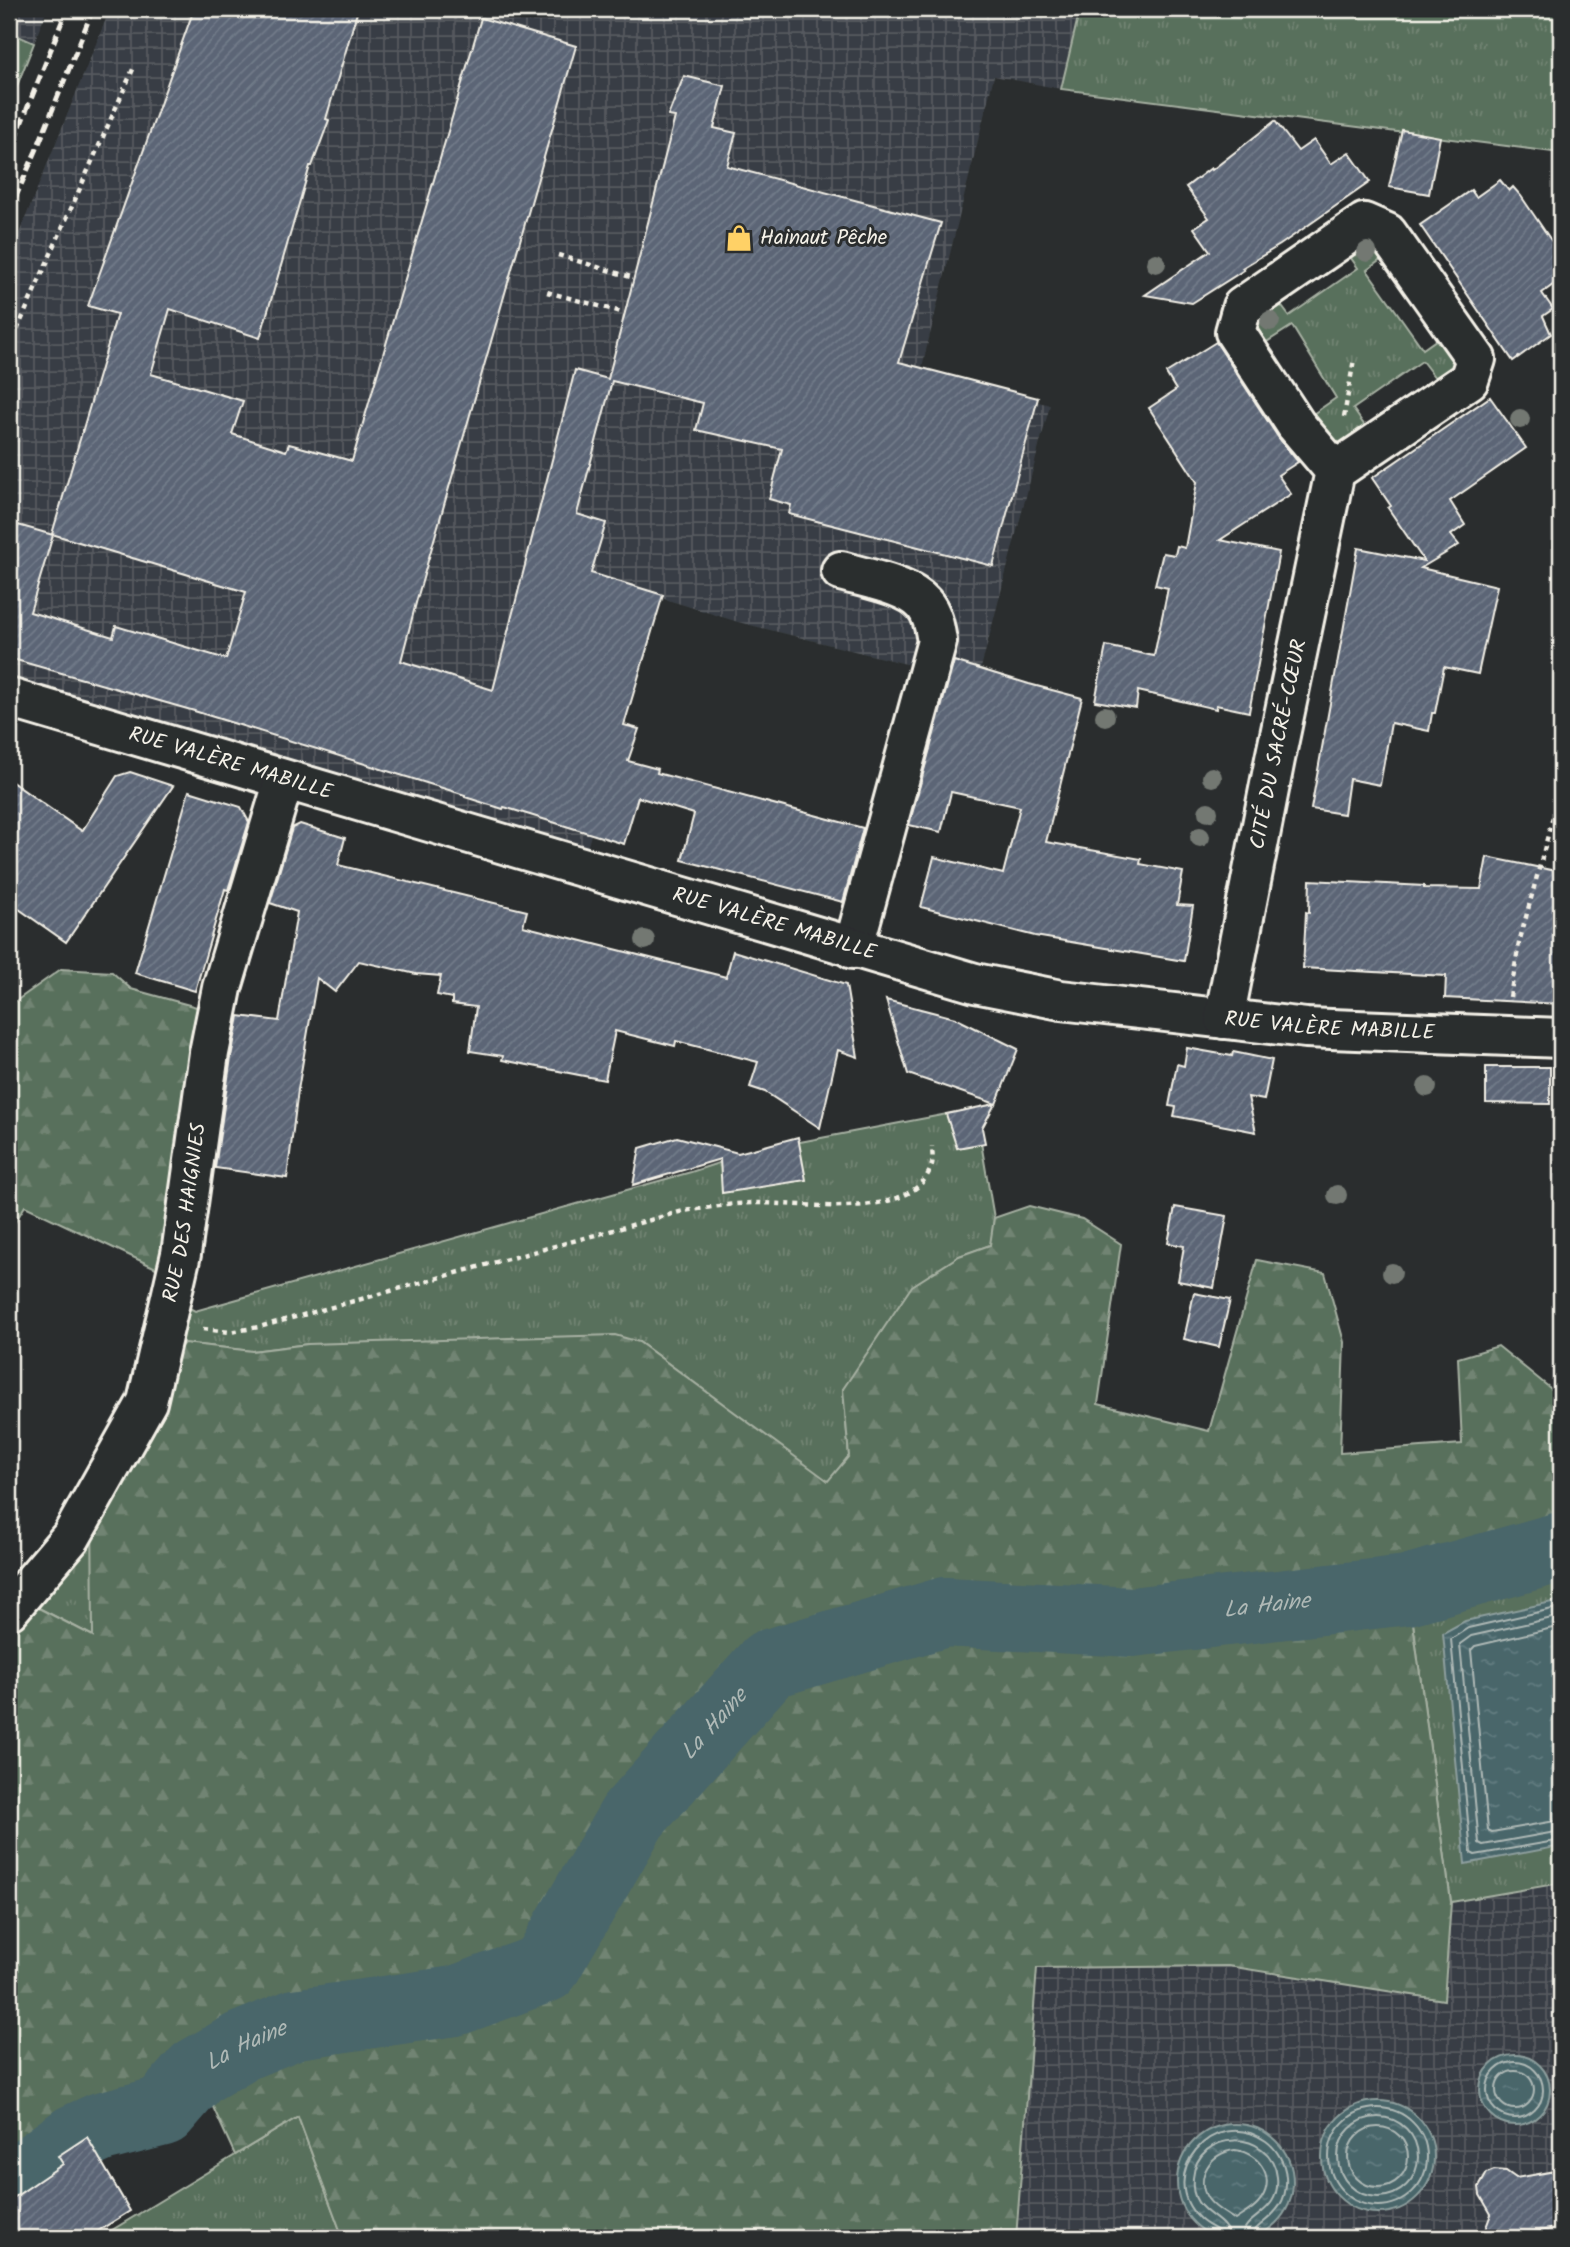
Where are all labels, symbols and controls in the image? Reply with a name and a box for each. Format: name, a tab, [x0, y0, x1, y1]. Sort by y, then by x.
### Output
place label: Hainaut Pêche	[760, 222, 888, 255]
shop icon: Hainaut Pêche	[724, 223, 754, 253]
street label: CITÉ DU SACRÉ-CŒUR	[1241, 636, 1316, 852]
street label: RUE VALÈRE MABILLE	[125, 718, 337, 809]
street label: RUE VALÈRE MABILLE	[669, 878, 881, 970]
street label: RUE VALÈRE MABILLE	[1223, 1002, 1436, 1050]
street label: RUE DES HAIGNIES	[154, 1121, 216, 1306]
water label: La Haine	[1222, 1583, 1315, 1629]
water label: La Haine	[672, 1678, 759, 1769]
water label: La Haine	[199, 2010, 295, 2081]

